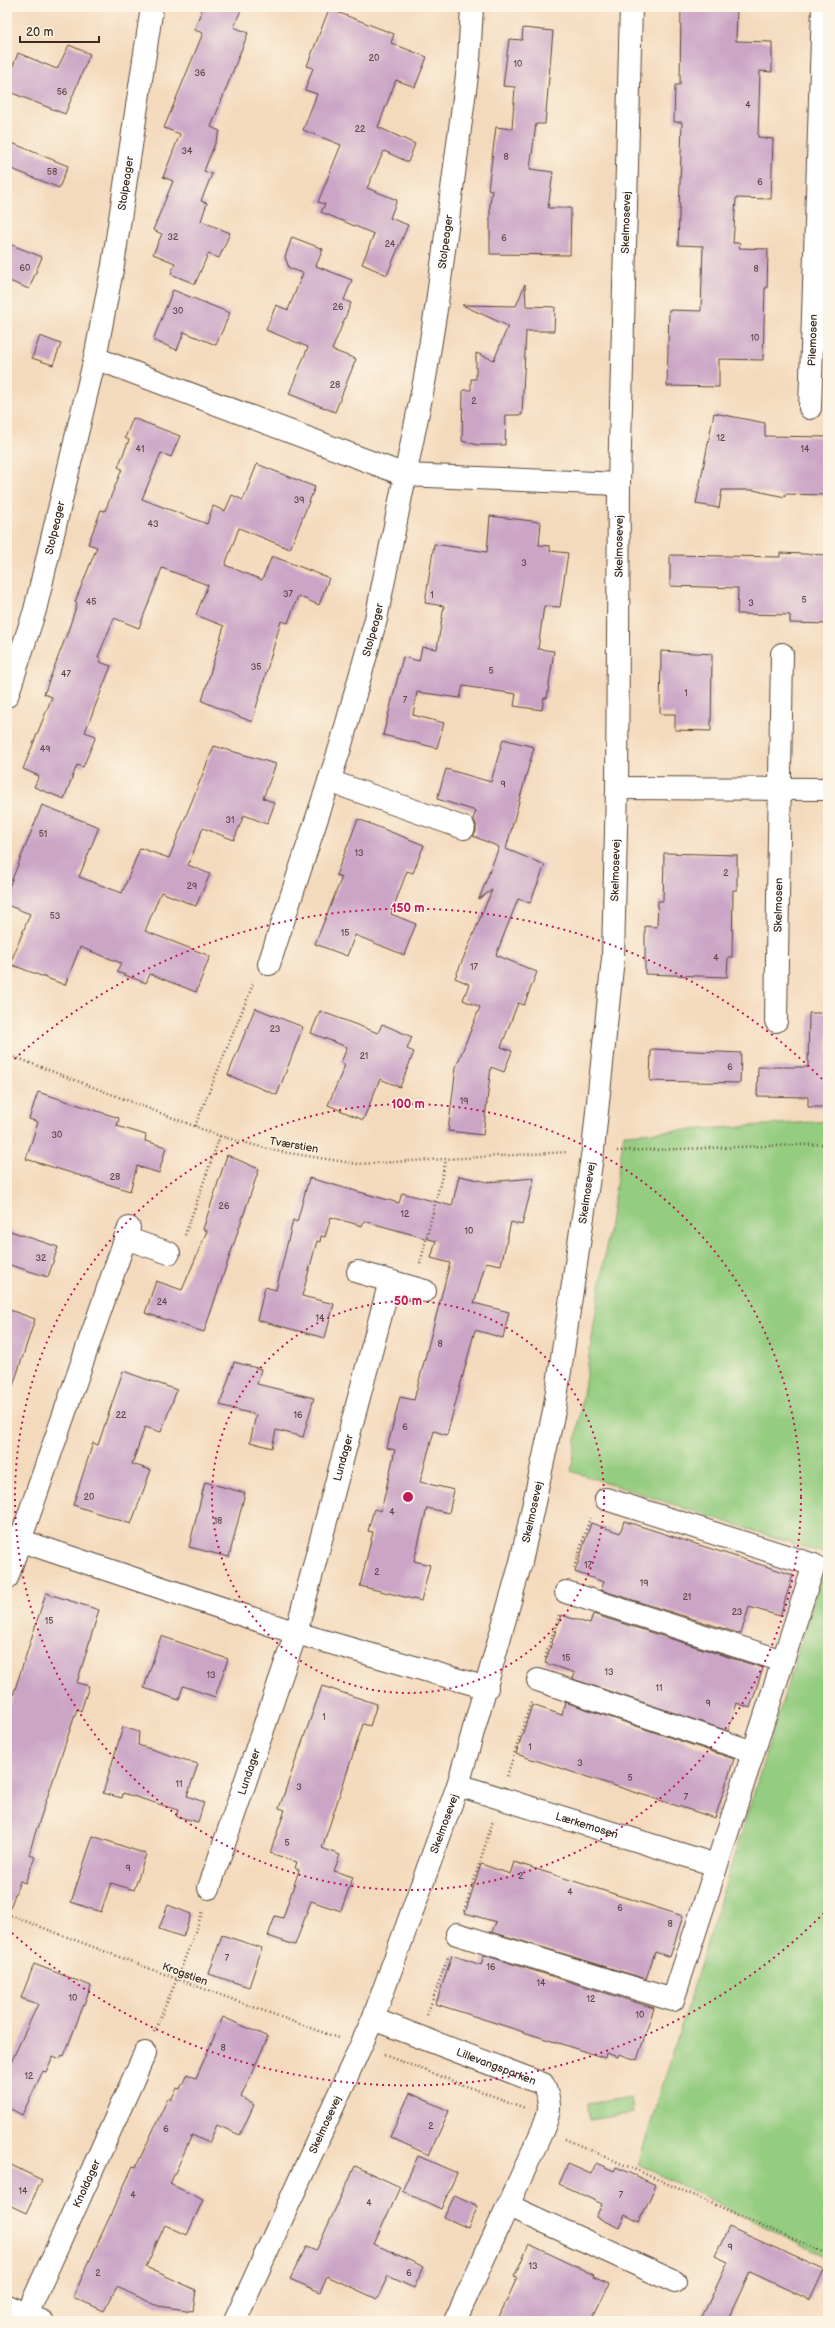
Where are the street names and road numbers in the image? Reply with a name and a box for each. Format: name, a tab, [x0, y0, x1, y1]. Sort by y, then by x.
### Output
street label: Stolpeager	[115, 154, 136, 211]
street label: Skelmosevej	[618, 191, 633, 254]
street label: Stolpeager	[435, 213, 455, 270]
street label: Pilemosen	[805, 314, 820, 366]
street label: Stolpeager	[42, 499, 67, 556]
street label: Skelmosevej	[612, 515, 625, 578]
street label: Stolpeager	[359, 601, 386, 658]
street label: Skelmosevej	[608, 839, 622, 902]
street label: Skelmosen	[771, 878, 785, 932]
street label: Tværstien	[269, 1134, 319, 1156]
street label: Skelmosevej	[576, 1161, 598, 1225]
street label: Lundager	[330, 1432, 356, 1483]
street label: Skelmosevej	[519, 1480, 545, 1544]
street label: Lundager	[235, 1746, 263, 1796]
street label: Skelmosevej	[427, 1792, 461, 1855]
street label: Lærkemosen	[554, 1809, 620, 1841]
street label: Krogstien	[160, 1960, 210, 1988]
street label: Lillevangsparken	[455, 2045, 538, 2087]
street label: Skelmosevej	[306, 2093, 344, 2156]
street label: Knoldager	[70, 2156, 103, 2209]

